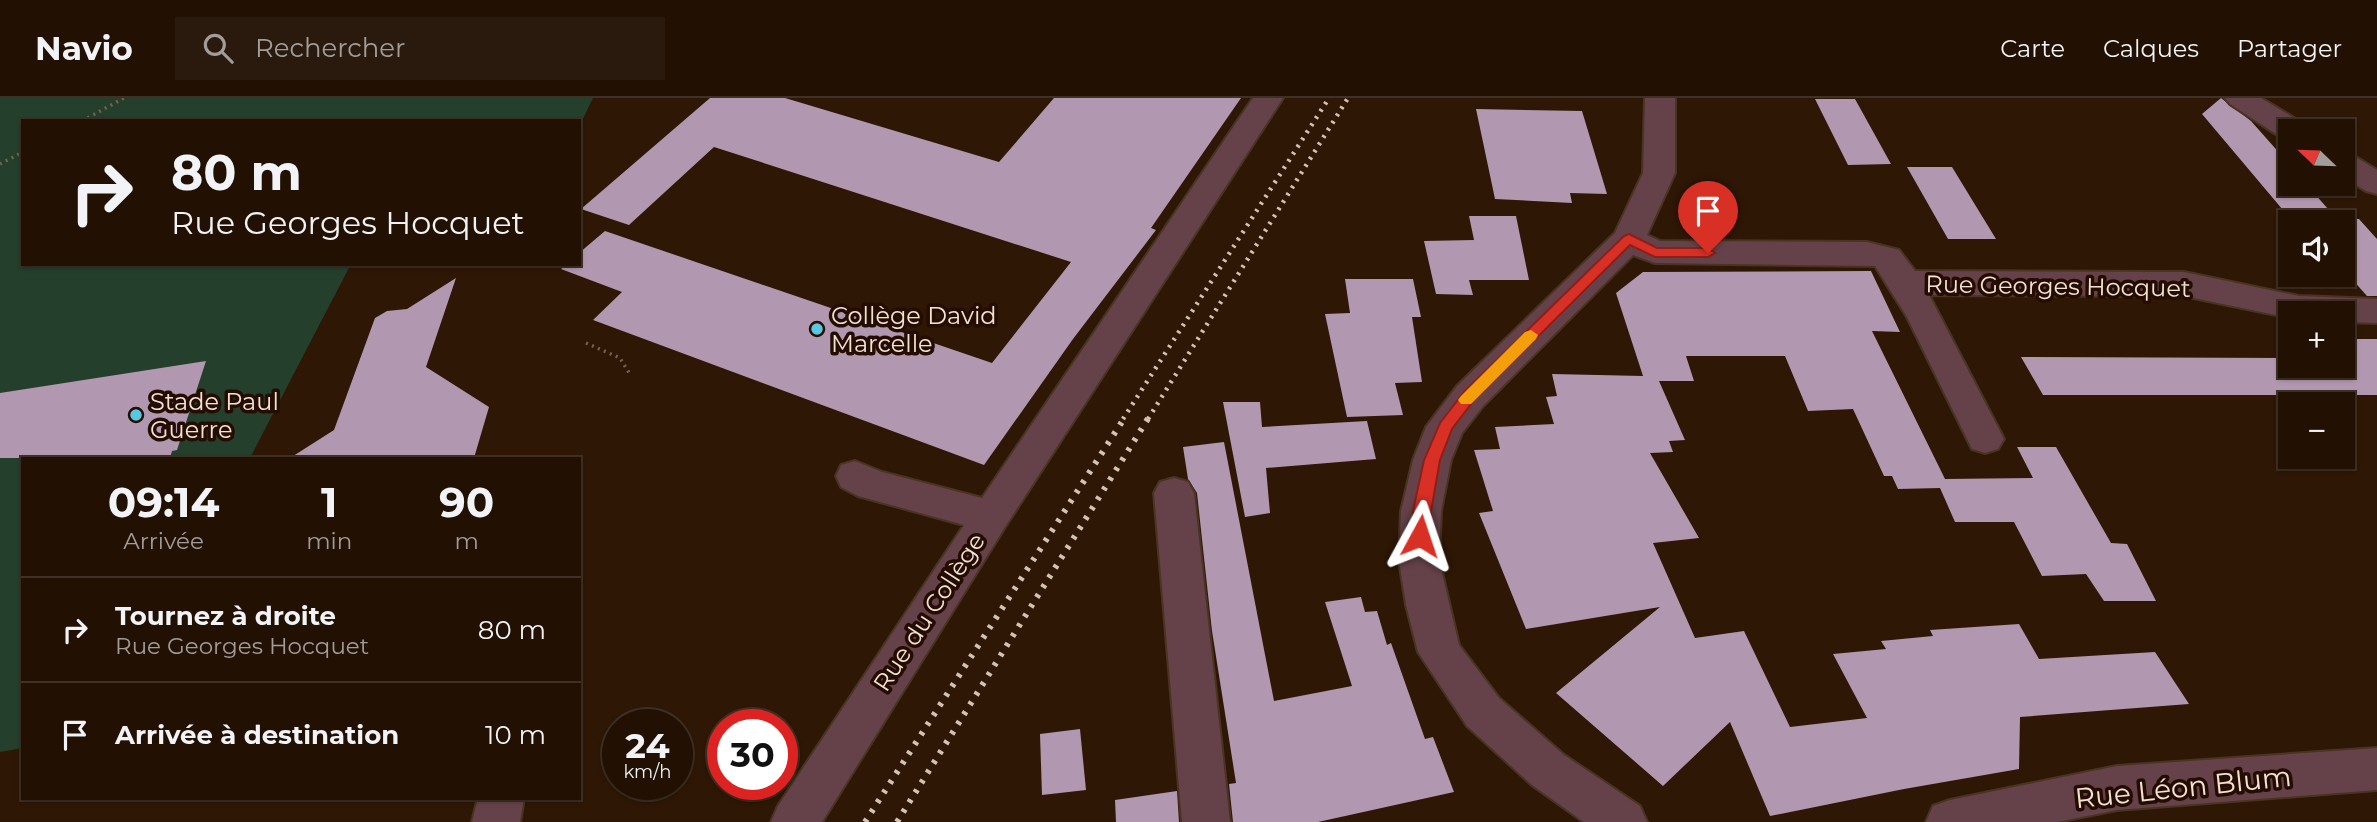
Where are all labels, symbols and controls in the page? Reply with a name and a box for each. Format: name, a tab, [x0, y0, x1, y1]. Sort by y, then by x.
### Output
search box	[175, 17, 665, 80]
text: Navio	[35, 28, 133, 68]
icon: search	[199, 29, 237, 67]
text: Rechercher	[255, 32, 405, 64]
text: Carte	[2000, 34, 2065, 63]
text: Calques	[2103, 34, 2199, 63]
text: Partager	[2237, 34, 2342, 63]
north arrow	[2278, 119, 2356, 196]
map controls	[2278, 119, 2355, 469]
text: 80 m	[171, 143, 302, 202]
icon: right	[56, 147, 147, 238]
pin	[1678, 181, 1738, 253]
icon: arrive	[1689, 192, 1727, 230]
text: Rue Georges Hocquet	[171, 203, 525, 242]
button: sound	[2278, 210, 2355, 287]
street label: Rue Georges Hocquet	[1925, 269, 2191, 303]
place label: Collège David Marcelle	[831, 301, 997, 358]
button: +	[2278, 301, 2355, 378]
marker: Collège David Marcelle	[809, 321, 825, 337]
place label: Stade Paul Guerre	[150, 387, 279, 444]
button: −	[2278, 392, 2355, 469]
marker: Stade Paul Guerre	[128, 407, 144, 423]
text: 09:14	[108, 476, 219, 528]
text: 1	[321, 476, 337, 528]
text: 90	[439, 476, 494, 528]
position arrow	[1383, 499, 1457, 573]
text: Arrivée	[123, 527, 204, 555]
text: min	[306, 527, 352, 555]
text: m	[454, 527, 479, 555]
street label: Rue du Collège	[867, 527, 991, 697]
text: Tournez à droite	[115, 600, 336, 632]
icon: right	[56, 611, 94, 649]
text: 80 m	[478, 614, 546, 646]
text: Rue Georges Hocquet	[115, 632, 369, 660]
speed limit sign: 30	[707, 709, 798, 800]
icon: arrive	[56, 716, 94, 754]
text: Arrivée à destination	[115, 719, 399, 751]
text: 10 m	[485, 719, 546, 751]
text: 24	[625, 724, 670, 767]
street label: Rue Léon Blum	[2073, 759, 2293, 815]
text: km/h	[623, 761, 672, 783]

